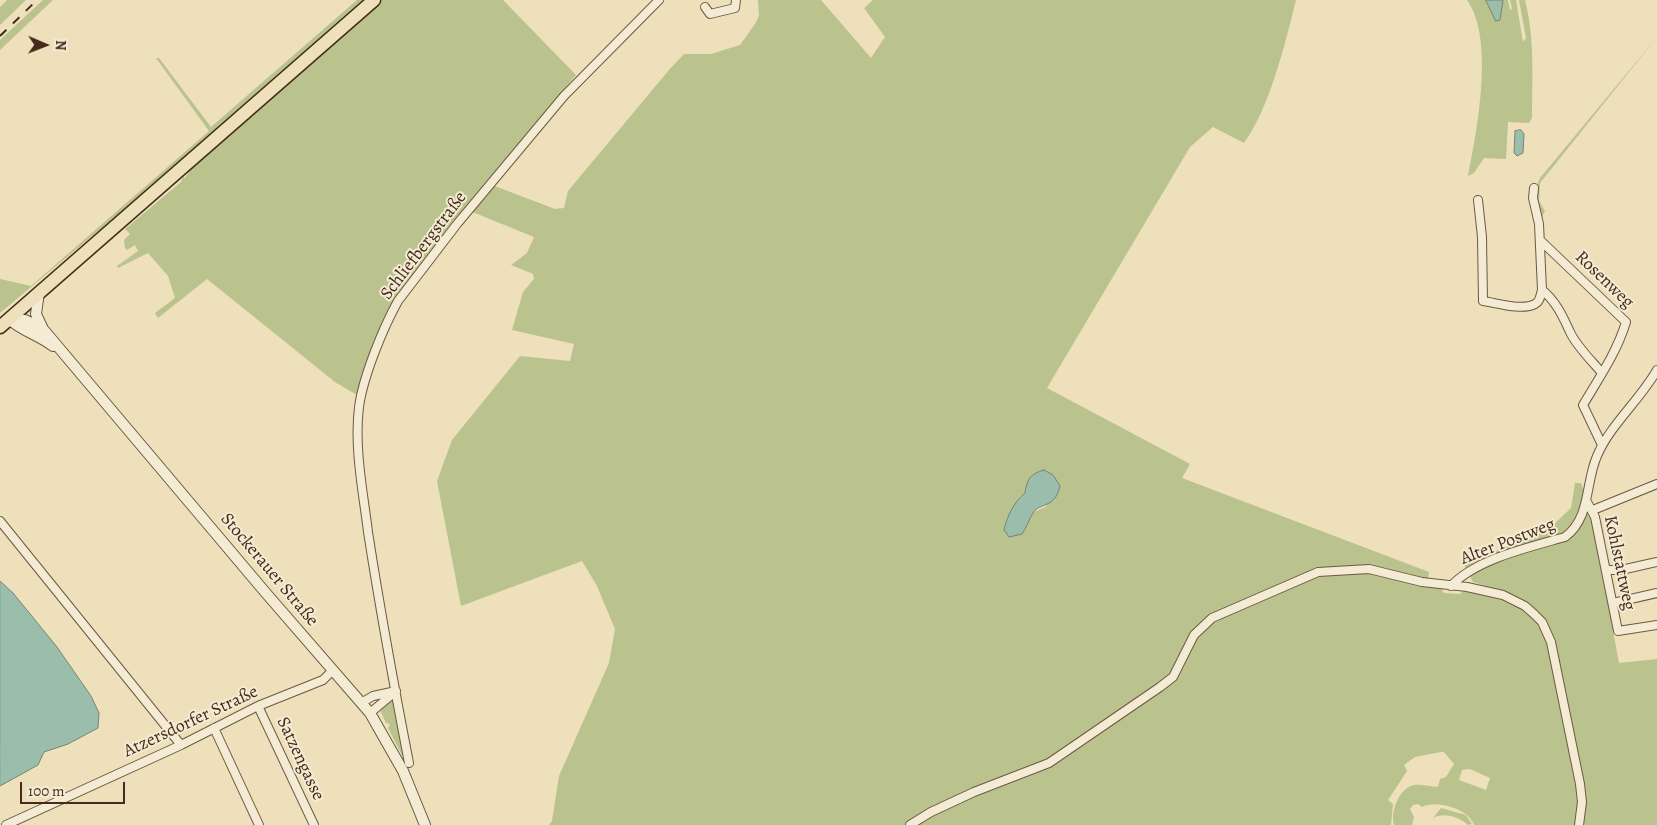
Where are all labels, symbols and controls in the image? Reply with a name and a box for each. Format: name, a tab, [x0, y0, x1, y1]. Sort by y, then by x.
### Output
north arrow	[20, 20, 70, 70]
text: N	[51, 40, 70, 51]
street label: Schliefbergstraße	[376, 188, 472, 304]
street label: Rosenweg	[1570, 247, 1638, 313]
street label: Stockerauer Straße	[215, 509, 323, 631]
street label: Alter Postweg	[1458, 514, 1558, 570]
street label: Kohlstattweg	[1598, 514, 1640, 612]
street label: Atzersdorfer Straße	[120, 681, 262, 763]
street label: Satzengasse	[271, 714, 329, 804]
scale bar	[22, 772, 128, 804]
text: 100 m	[28, 781, 65, 801]

